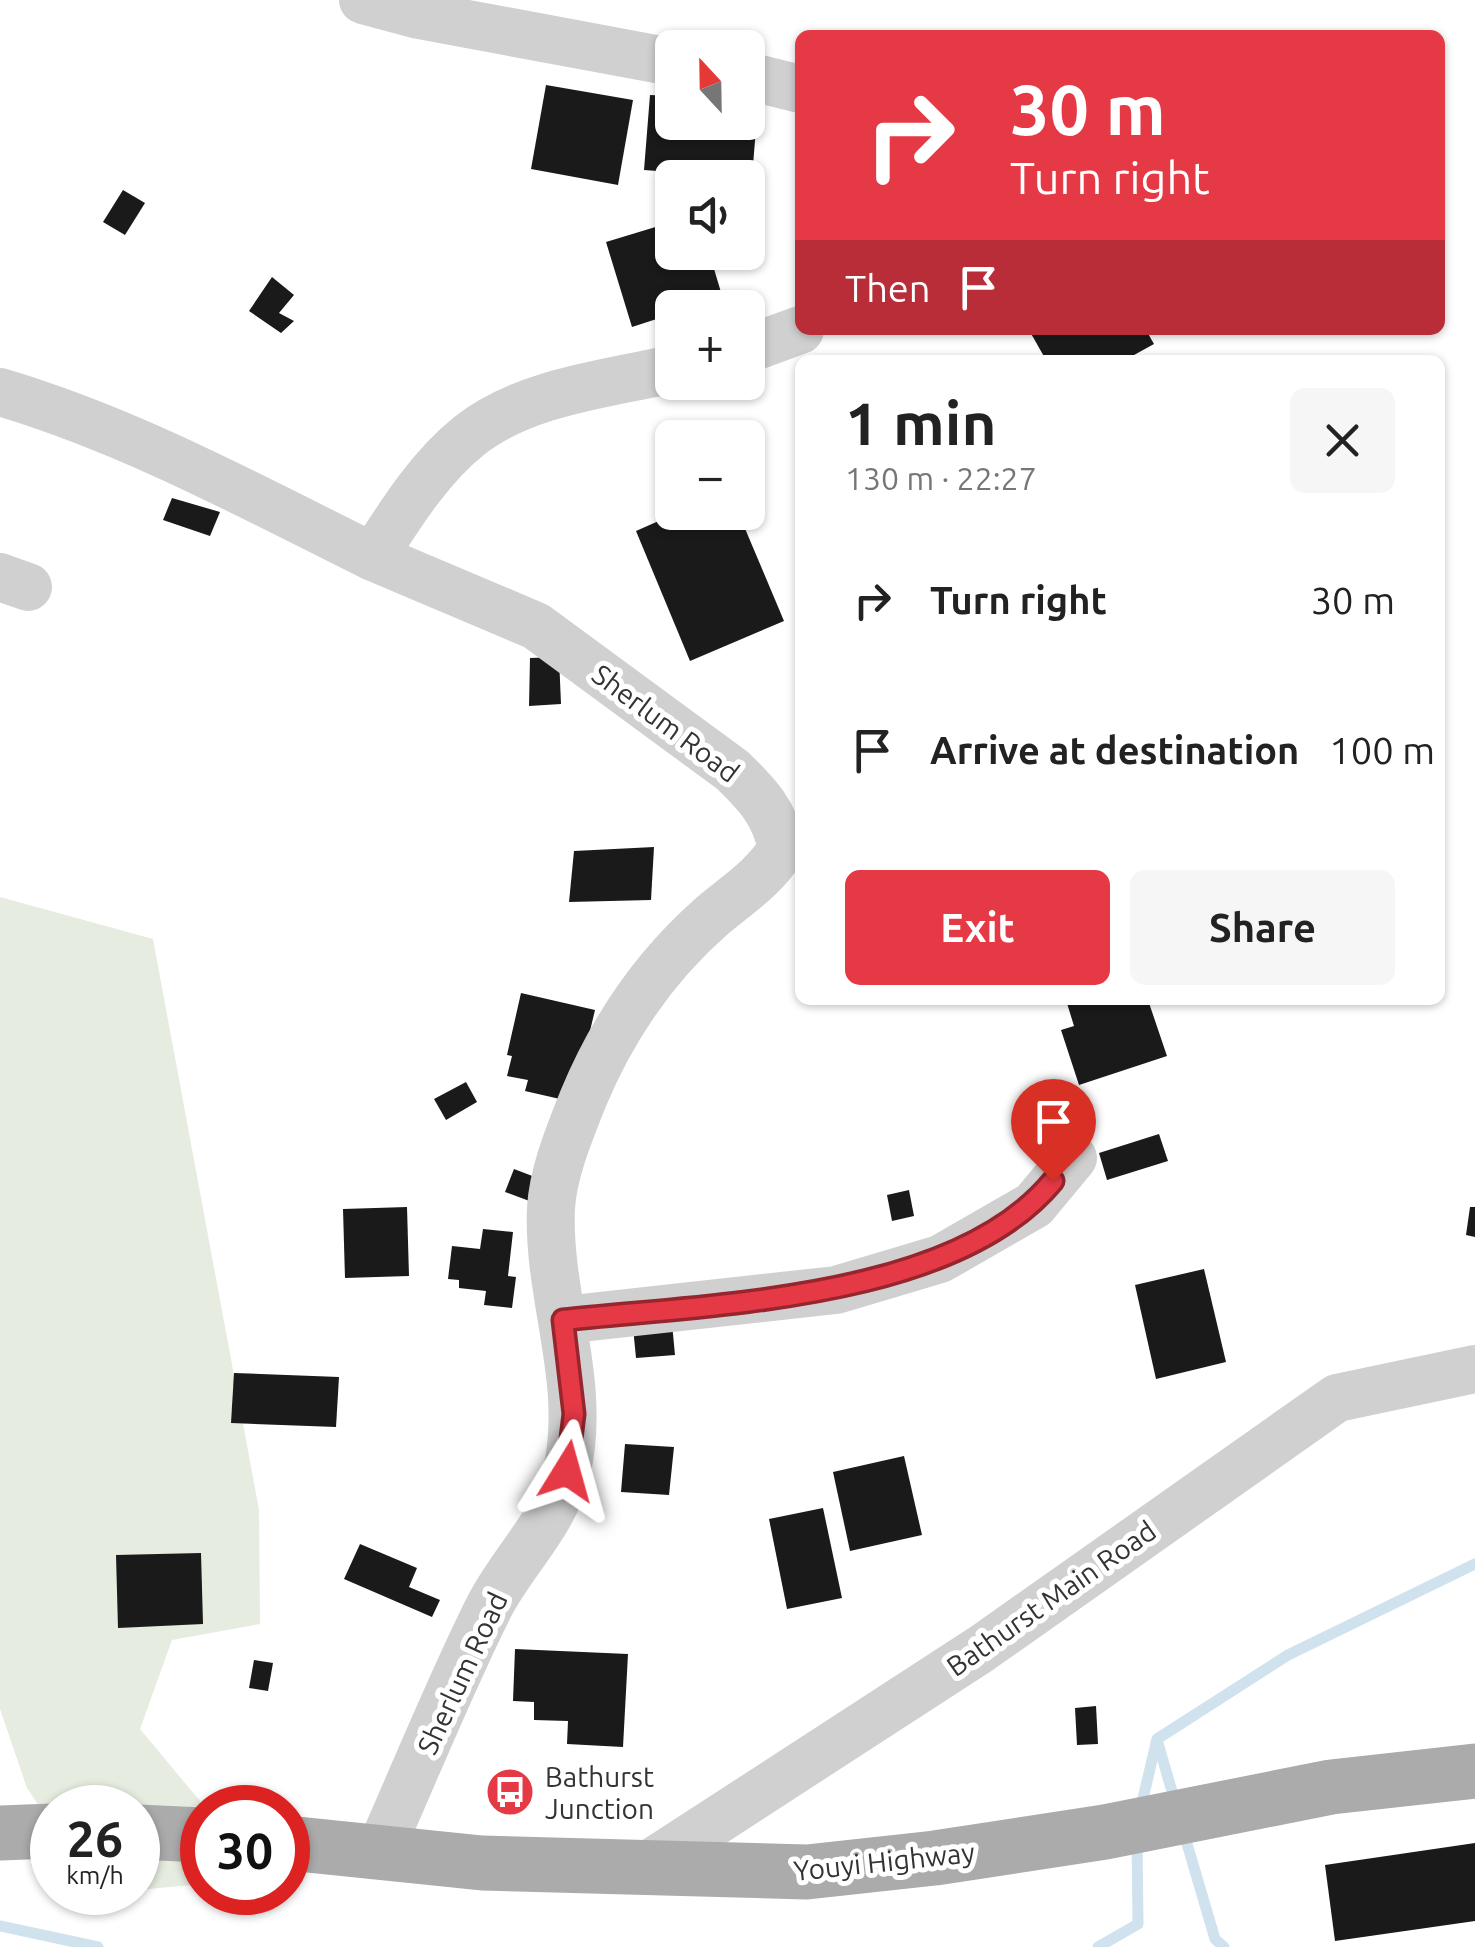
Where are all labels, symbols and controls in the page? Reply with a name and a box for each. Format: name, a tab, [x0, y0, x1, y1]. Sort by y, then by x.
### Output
north arrow	[655, 30, 765, 140]
map controls	[655, 30, 765, 530]
icon: right	[845, 70, 975, 200]
text: 30 m	[1010, 70, 1166, 148]
text: Turn right	[1010, 152, 1210, 203]
button: sound	[655, 160, 765, 270]
icon: arrive	[951, 260, 1006, 315]
text: Then	[845, 267, 931, 309]
button: +	[655, 290, 765, 400]
button: close	[1290, 388, 1395, 493]
text: 1 min	[845, 389, 997, 456]
button: −	[655, 420, 765, 530]
text: 130 m · 22:27	[845, 460, 1037, 496]
icon: right	[845, 573, 900, 628]
text: Turn right	[930, 579, 1107, 621]
text: 30 m	[1311, 579, 1395, 621]
street label: Sherlum Road	[587, 658, 745, 788]
icon: arrive	[845, 723, 900, 778]
text: Arrive at destination	[930, 729, 1299, 771]
text: 100 m	[1329, 729, 1435, 771]
button: Exit	[845, 870, 1110, 985]
button: Share	[1130, 870, 1395, 985]
pin	[1011, 1079, 1096, 1182]
icon: arrive	[1026, 1094, 1081, 1149]
position arrow	[515, 1419, 619, 1523]
street label: Bathurst Main Road	[941, 1514, 1161, 1682]
street label: Sherlum Road	[411, 1587, 513, 1759]
place label: Bathurst Junction	[545, 1761, 654, 1824]
bus stop icon: Bathurst Junction	[484, 1766, 536, 1818]
speed limit sign: 30	[180, 1785, 310, 1915]
text: 26	[67, 1810, 123, 1866]
street label: Youyi Highway	[792, 1836, 976, 1886]
text: km/h	[66, 1861, 124, 1889]

